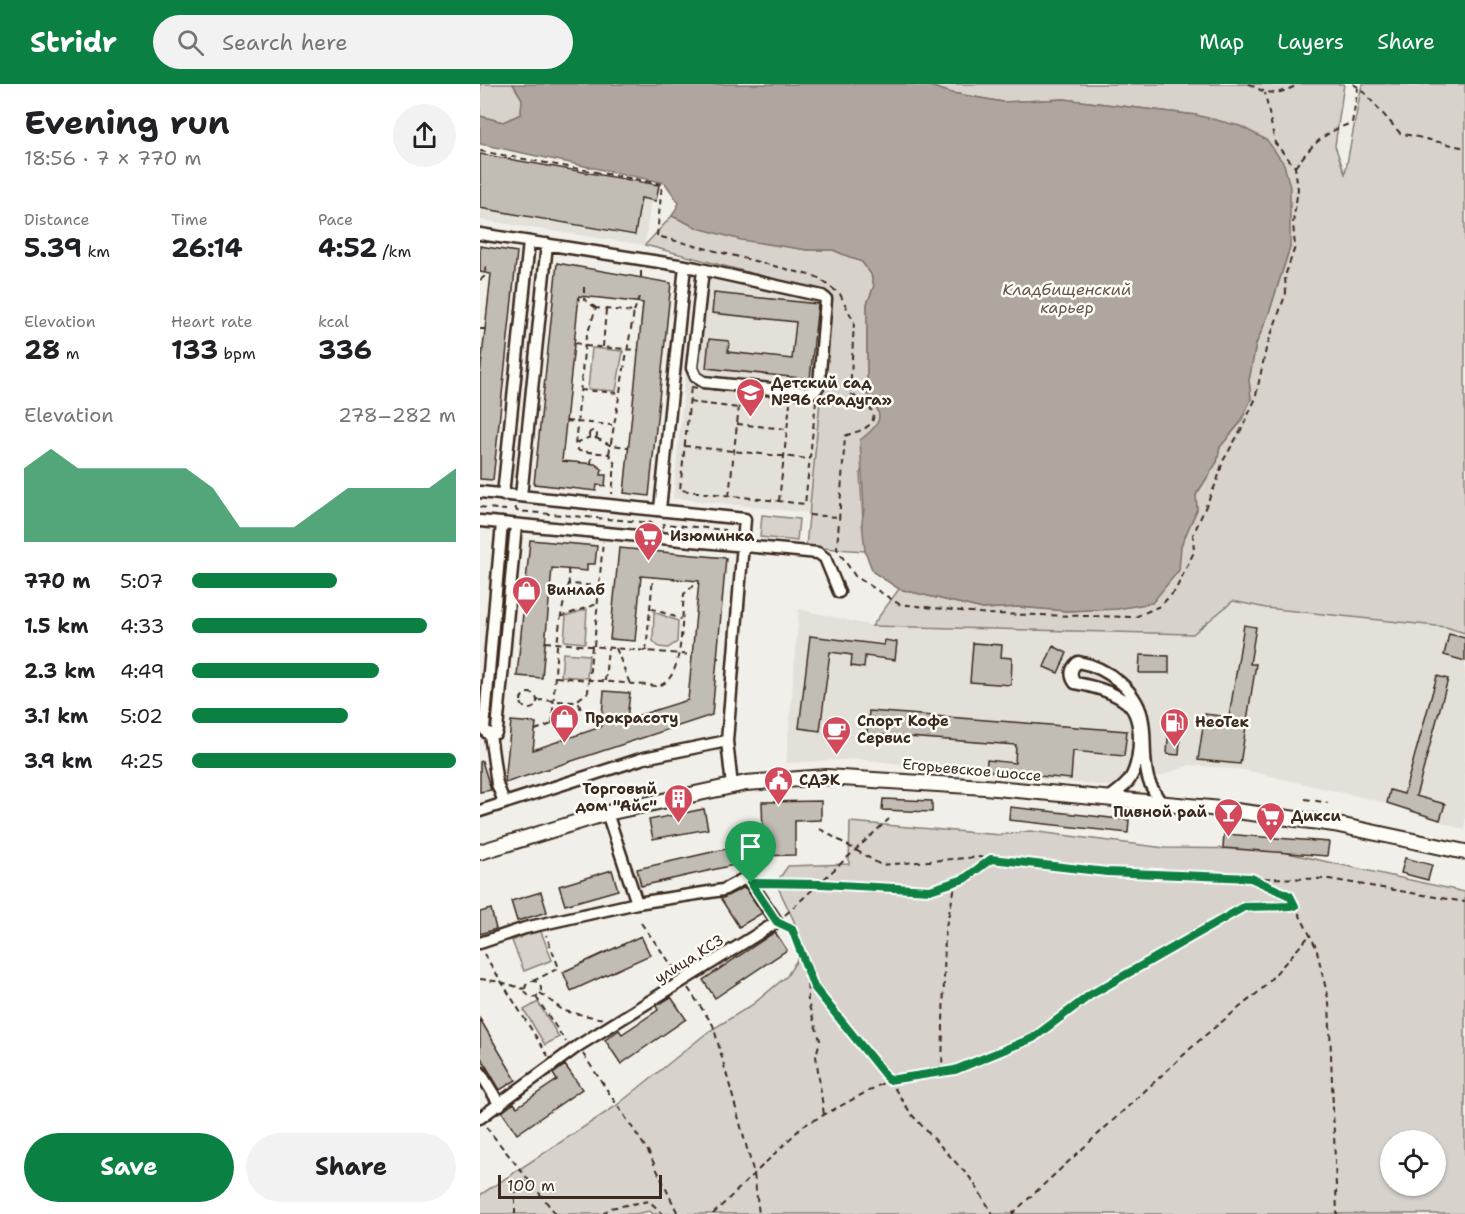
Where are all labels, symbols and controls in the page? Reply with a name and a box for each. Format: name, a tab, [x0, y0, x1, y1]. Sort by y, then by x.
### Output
search box	[153, 15, 573, 69]
text: Stridr	[30, 23, 117, 61]
icon: search	[174, 26, 207, 59]
text: Search here	[222, 28, 348, 57]
text: Map	[1199, 28, 1244, 56]
text: Layers	[1277, 28, 1344, 56]
text: Share	[1377, 28, 1435, 56]
text: Evening run	[24, 100, 230, 145]
button: share	[393, 104, 456, 167]
text: 18:56 · 7 × 770 m	[24, 145, 201, 171]
text: Distance	[24, 209, 90, 230]
text: Time	[171, 209, 208, 230]
text: Pace	[318, 209, 353, 230]
text: 5.39	[24, 230, 82, 265]
text: 26:14	[171, 230, 243, 265]
text: 4:52	[318, 230, 377, 265]
text: km	[82, 241, 110, 262]
text: /km	[377, 241, 411, 262]
water label: Кладбищенский карьер	[1003, 279, 1131, 318]
text: Elevation	[24, 311, 96, 332]
text: Heart rate	[171, 311, 253, 332]
text: kcal	[318, 311, 349, 332]
text: 28	[24, 332, 60, 367]
text: 133	[171, 332, 218, 367]
text: 336	[318, 332, 372, 367]
text: m	[60, 343, 79, 364]
text: bpm	[218, 343, 256, 364]
place label: Детский сад №96 «Радуга»	[771, 373, 892, 410]
school or university icon: Детский сад №96 «Радуга»	[734, 376, 766, 418]
text: Elevation	[24, 402, 114, 428]
text: 278–282 m	[338, 402, 456, 428]
supermarket icon: Изюминка	[633, 520, 665, 562]
place label: Изюминка	[670, 526, 755, 546]
text: 770 m	[24, 568, 90, 594]
text: 5:07	[120, 568, 163, 594]
shop icon: Винлаб	[510, 574, 542, 616]
place label: Винлаб	[547, 580, 605, 600]
text: 1.5 km	[24, 613, 88, 639]
text: 4:33	[120, 613, 164, 639]
text: 2.3 km	[24, 658, 95, 684]
text: 4:49	[120, 658, 165, 684]
shop icon: Прокрасоту	[548, 702, 580, 744]
text: 3.1 km	[24, 703, 88, 729]
text: 5:02	[120, 703, 163, 729]
fuel station icon: НеоТек	[1158, 706, 1190, 748]
place label: Прокрасоту	[585, 708, 678, 728]
place label: Спорт Кофе Сервис	[857, 711, 949, 748]
place label: НеоТек	[1195, 712, 1250, 732]
cafe icon: Спорт Кофе Сервис	[820, 714, 852, 756]
text: 3.9 km	[24, 748, 93, 774]
text: 4:25	[120, 748, 164, 774]
street label: Егорьевское шоссе	[902, 754, 1042, 786]
public building icon: СДЭК	[762, 764, 794, 806]
place label: СДЭК	[799, 770, 841, 790]
place label: Торговый дом "Айс"	[575, 779, 658, 816]
building icon: Торговый дом "Айс"	[662, 782, 694, 824]
bar icon: Пивной рай	[1212, 796, 1244, 838]
supermarket icon: Дикси	[1254, 800, 1286, 842]
place label: Пивной рай	[1113, 802, 1208, 822]
place label: Дикси	[1291, 806, 1341, 826]
pin	[725, 821, 776, 883]
icon: arrive	[734, 830, 767, 863]
street label: улица КСЗ	[651, 930, 727, 988]
map controls	[1380, 1130, 1446, 1196]
button: locate	[1380, 1130, 1446, 1196]
button: Save	[24, 1133, 234, 1202]
button: Share	[246, 1133, 456, 1202]
scale bar	[498, 1172, 662, 1200]
text: 100 m	[507, 1175, 555, 1196]

